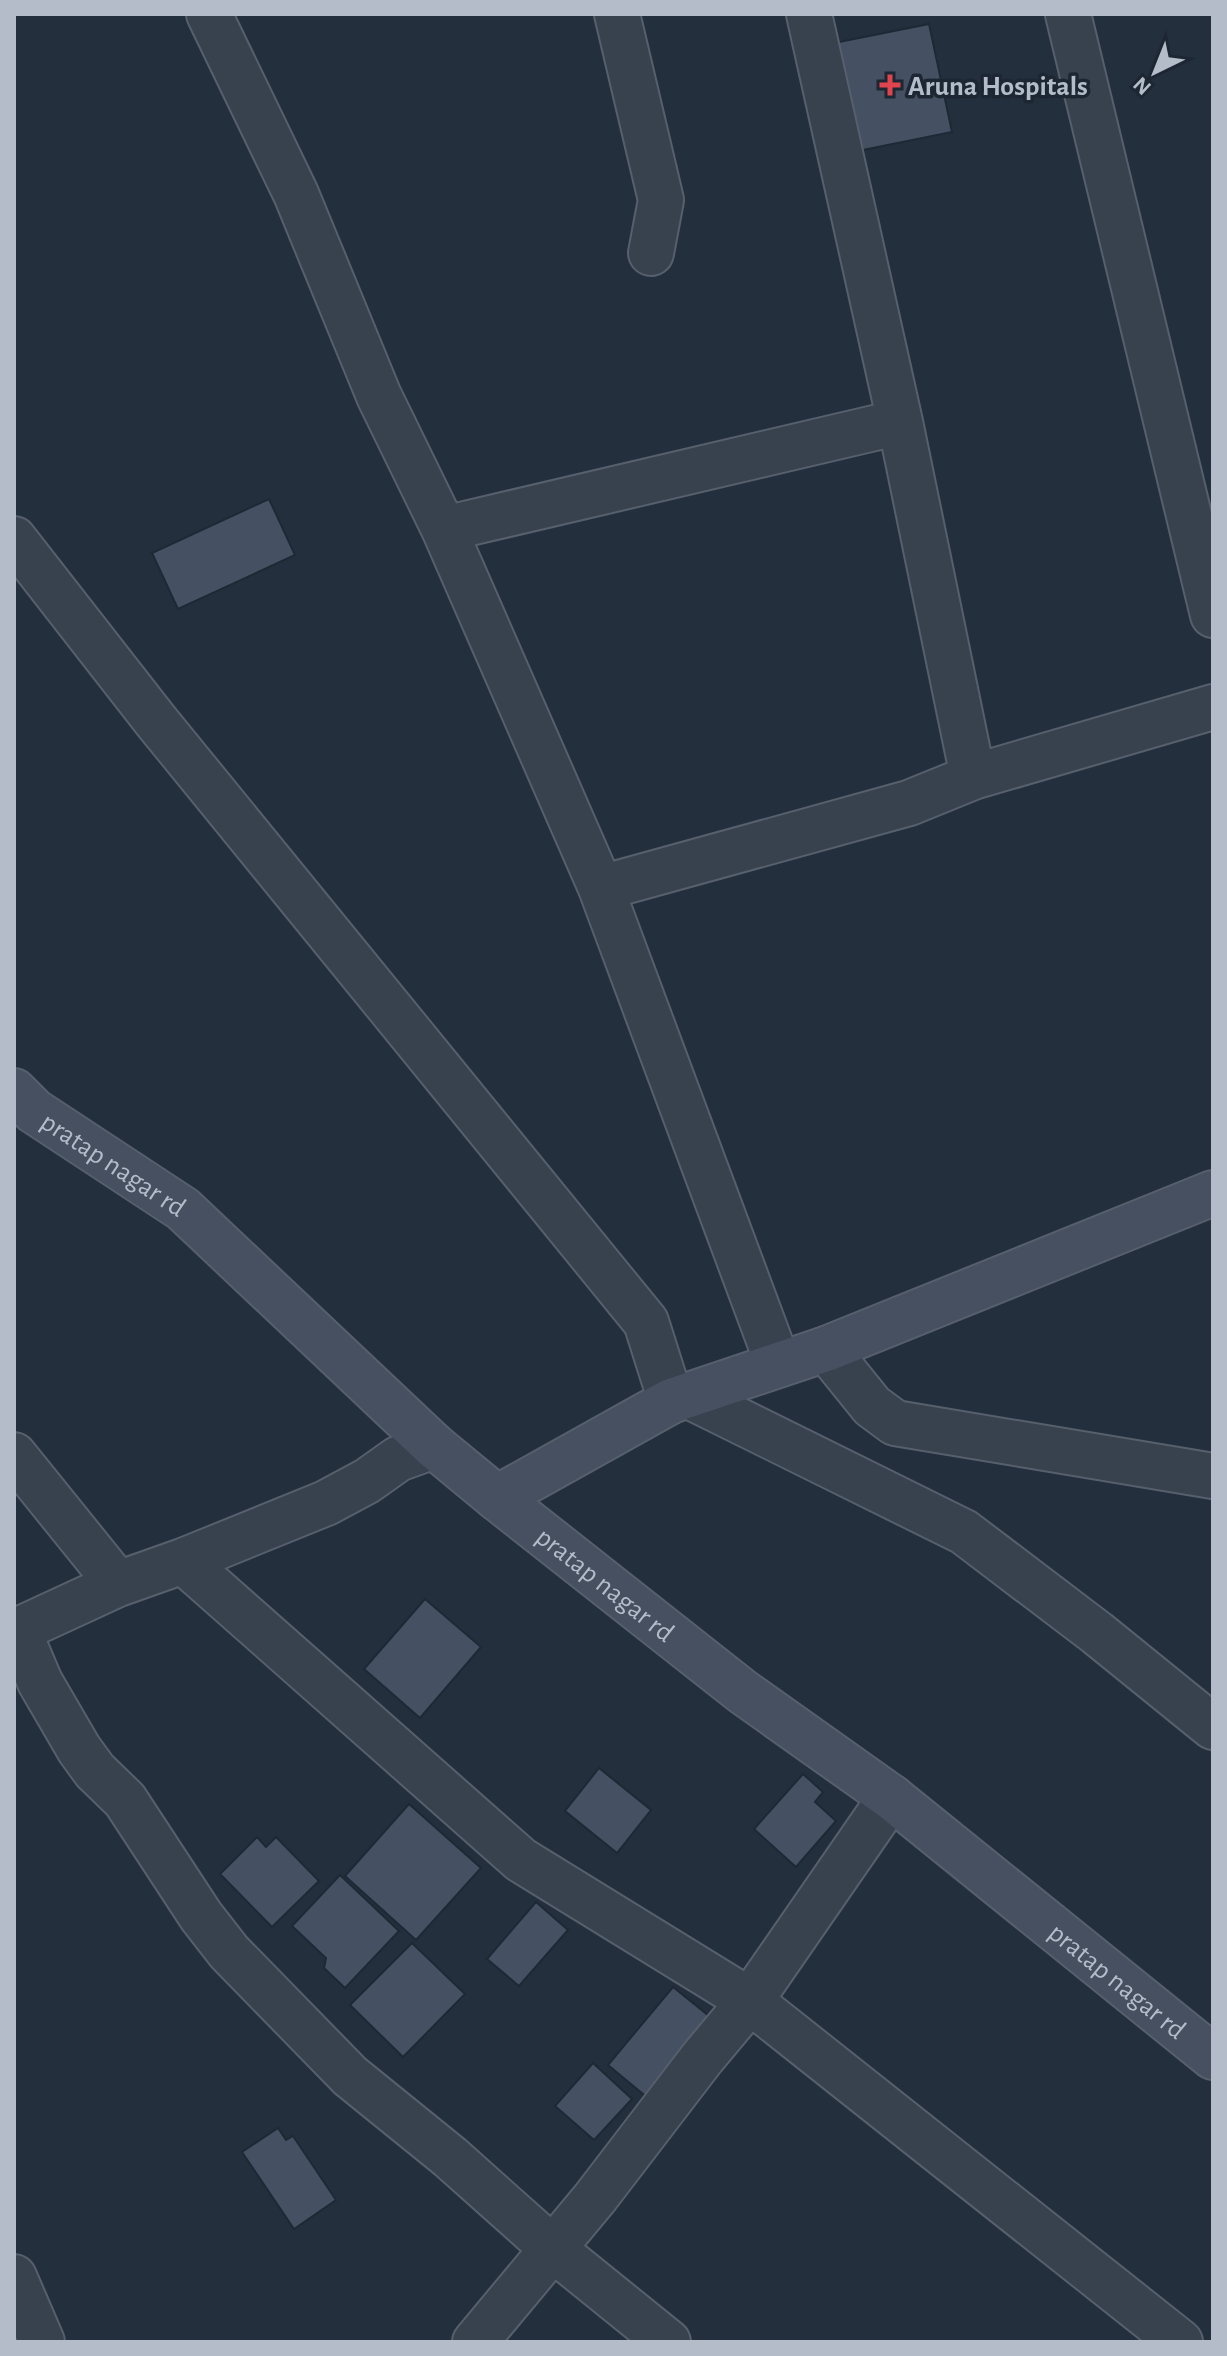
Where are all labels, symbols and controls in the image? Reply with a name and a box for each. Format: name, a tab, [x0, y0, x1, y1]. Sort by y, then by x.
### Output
north arrow	[1115, 32, 1195, 112]
place label: Aruna Hospitals	[908, 73, 1088, 101]
text: N	[1129, 73, 1155, 99]
marker: Aruna Hospitals	[879, 74, 901, 96]
street label: pratap nagar rd	[35, 1108, 190, 1223]
street label: pratap nagar rd	[530, 1523, 679, 1648]
street label: pratap nagar rd	[1043, 1918, 1190, 2045]

